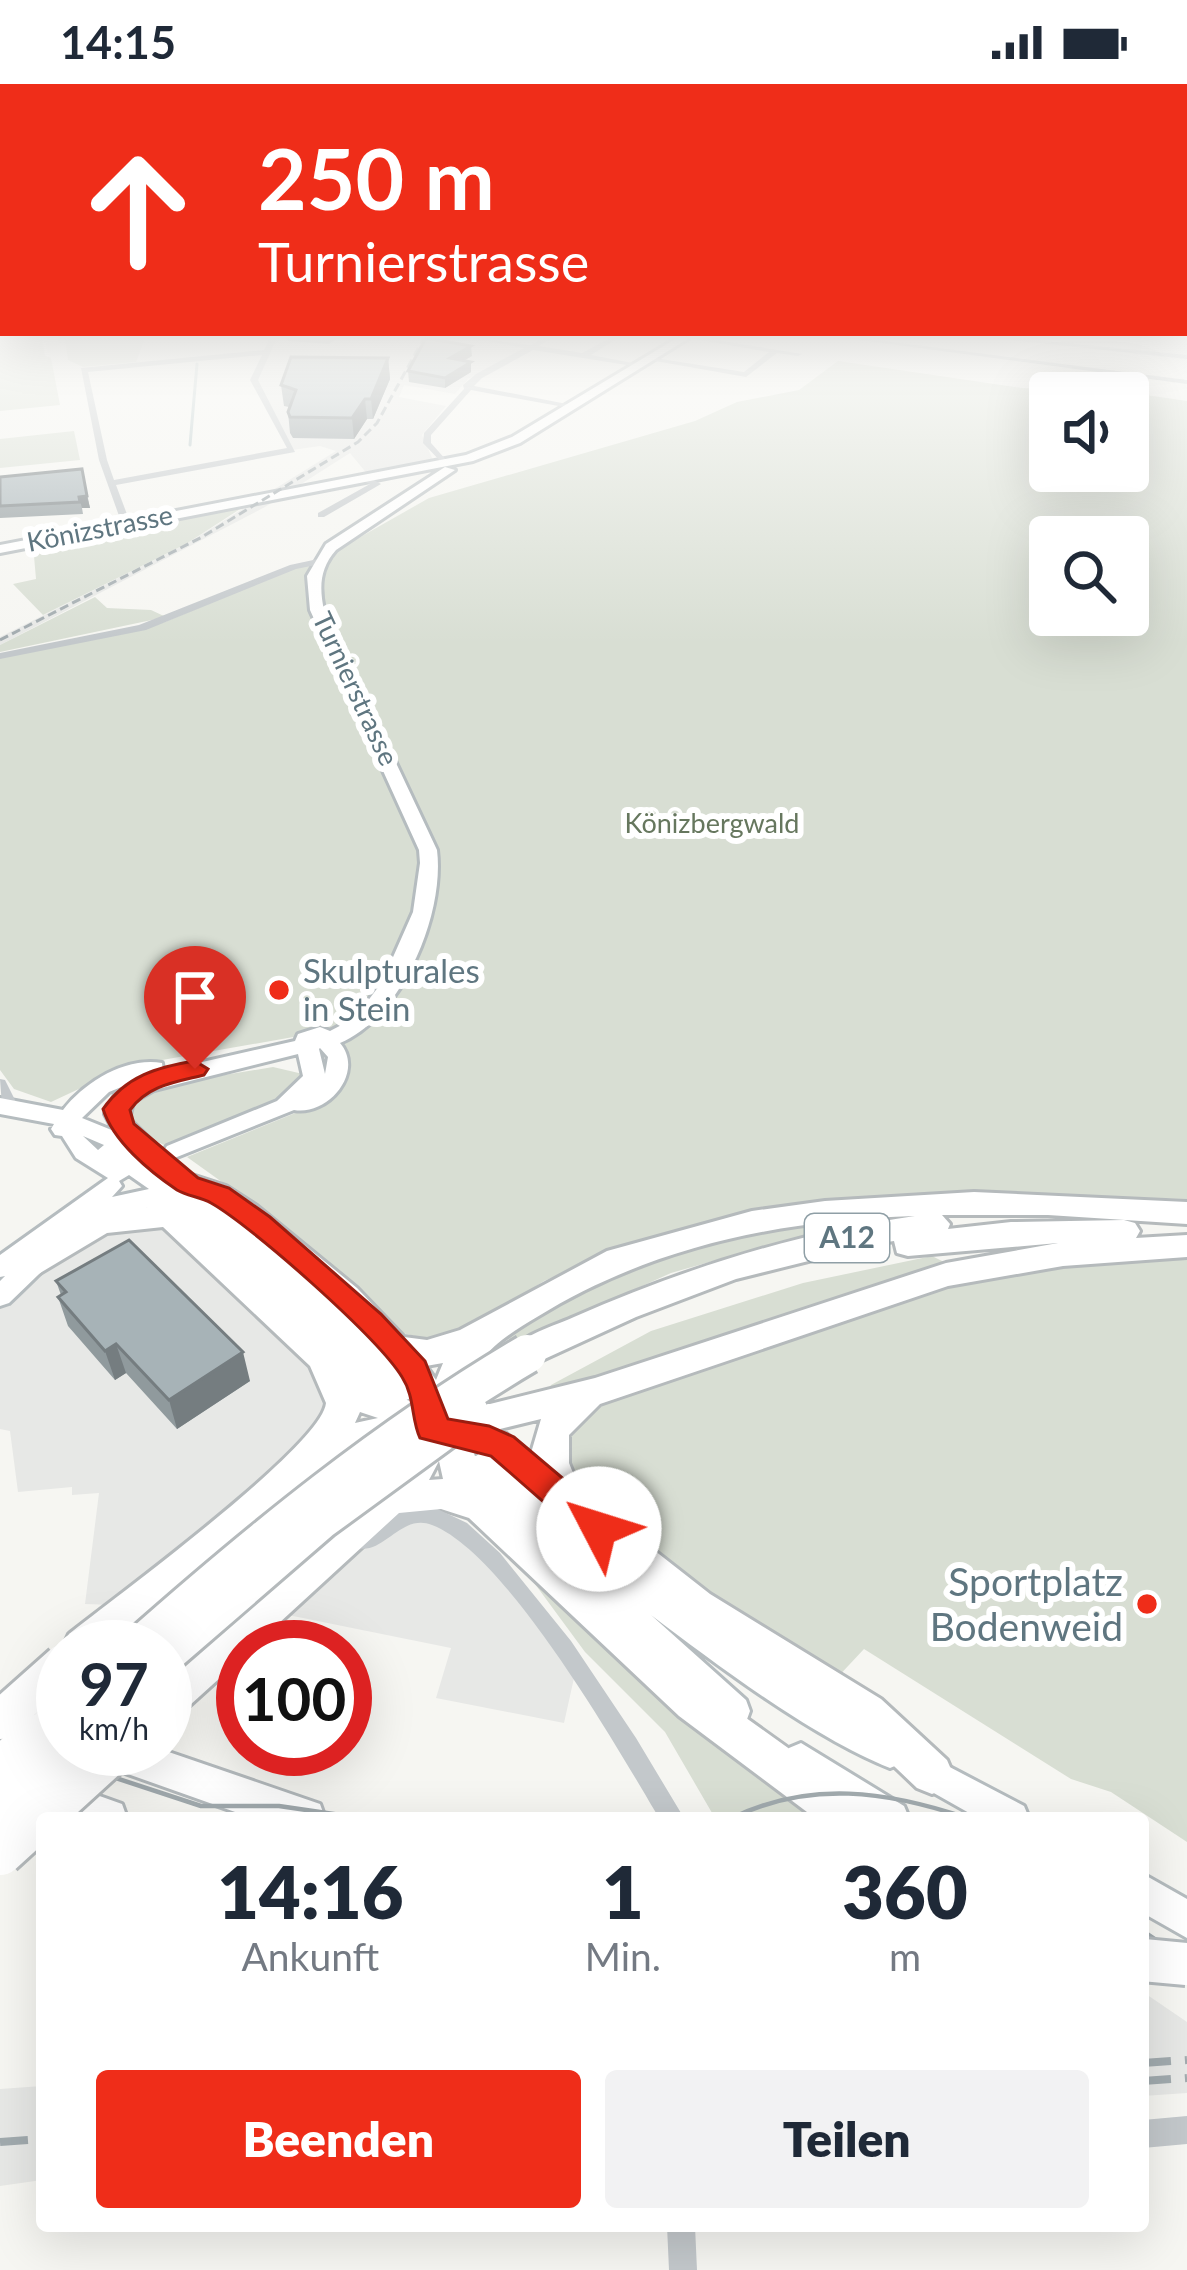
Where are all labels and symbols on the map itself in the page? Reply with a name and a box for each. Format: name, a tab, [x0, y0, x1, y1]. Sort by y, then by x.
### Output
street label: Könizstrasse	[24, 497, 175, 558]
street label: Turnierstrasse	[306, 606, 406, 770]
park label: Könizbergwald	[625, 806, 799, 839]
pin	[144, 946, 246, 1069]
place label: Skulpturales in Stein	[303, 950, 480, 1028]
marker: Skulpturales in Stein	[266, 977, 292, 1003]
road number: A12	[805, 1214, 889, 1262]
position arrow	[536, 1466, 662, 1592]
place label: Sportplatz Bodenweid	[930, 1558, 1123, 1649]
marker: Sportplatz Bodenweid	[1134, 1591, 1160, 1617]
speed limit sign: 100	[216, 1620, 372, 1776]

